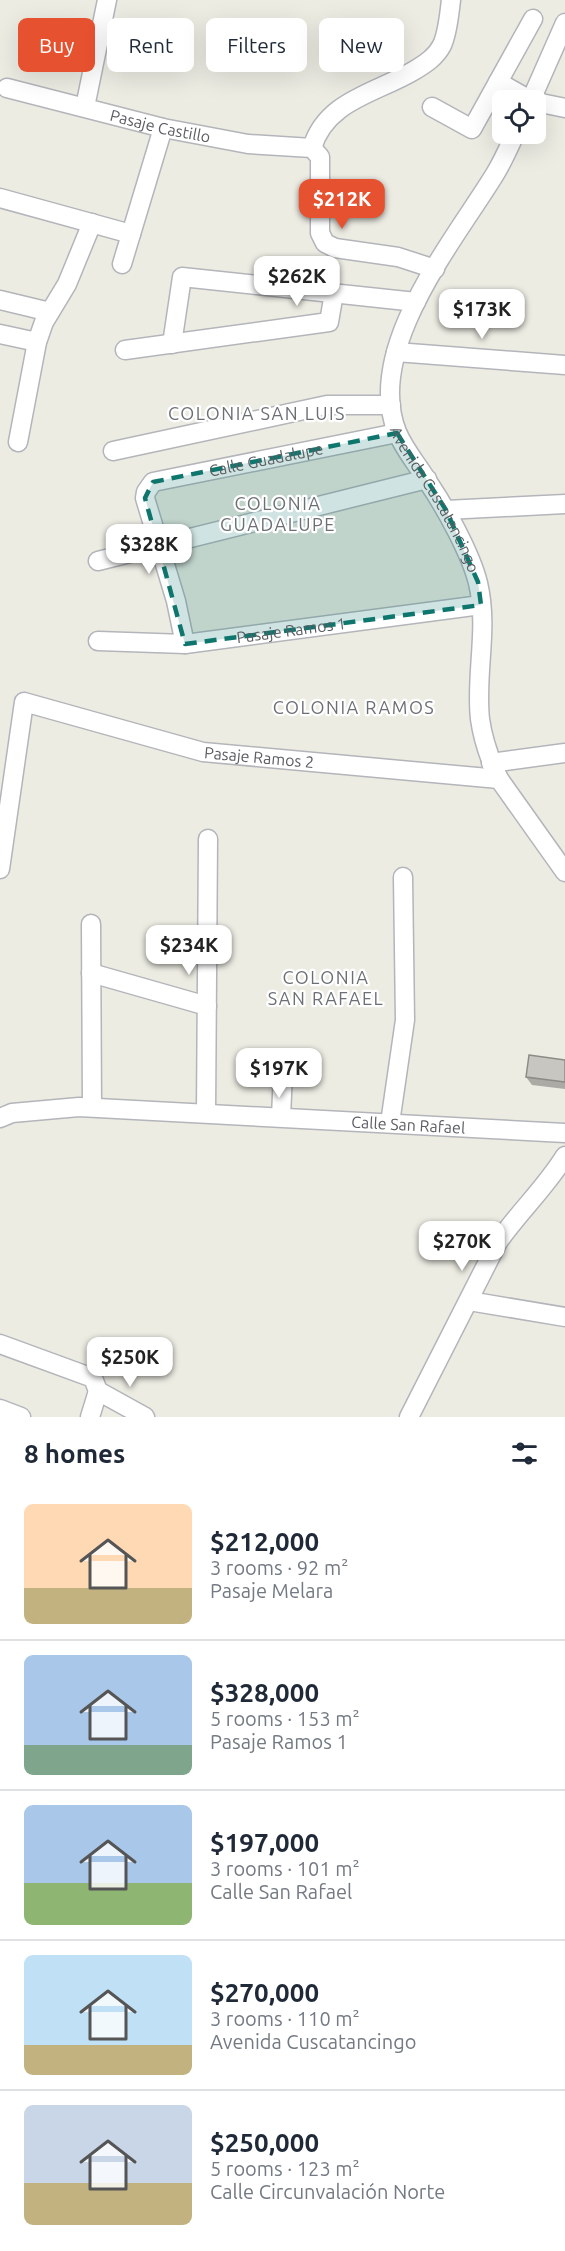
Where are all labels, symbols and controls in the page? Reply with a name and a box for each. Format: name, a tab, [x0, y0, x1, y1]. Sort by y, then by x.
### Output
chip: Buy	[18, 18, 95, 72]
chip: Rent	[107, 18, 194, 72]
chip: Filters	[206, 18, 307, 72]
chip: New	[319, 18, 404, 72]
map controls	[492, 90, 546, 144]
button: locate	[492, 90, 546, 144]
street label: Pasaje Castillo	[108, 106, 212, 146]
pin: $212K	[300, 179, 384, 230]
text: $212K	[313, 187, 371, 210]
pin: $262K	[255, 256, 339, 307]
text: $262K	[268, 264, 326, 287]
pin: $173K	[440, 289, 524, 340]
text: $173K	[453, 297, 511, 320]
district label: COLONIA SAN LUIS	[168, 403, 346, 423]
street label: Avenida Cuscatancingo	[387, 424, 483, 575]
street label: Calle Guadalupe	[207, 439, 325, 480]
district label: COLONIA GUADALUPE	[220, 493, 336, 534]
pin: $328K	[107, 524, 191, 575]
text: $328K	[120, 532, 178, 555]
street label: Pasaje Ramos 1	[235, 614, 347, 646]
district label: COLONIA RAMOS	[273, 697, 435, 717]
street label: Pasaje Ramos 2	[203, 743, 315, 771]
pin: $234K	[147, 925, 231, 976]
text: $234K	[160, 933, 218, 956]
district label: COLONIA SAN RAFAEL	[268, 967, 384, 1008]
pin: $197K	[237, 1048, 321, 1099]
text: $197K	[250, 1056, 308, 1079]
street label: Calle San Rafael	[351, 1113, 466, 1137]
pin: $270K	[420, 1221, 504, 1272]
text: $270K	[433, 1229, 491, 1252]
pin: $250K	[88, 1337, 172, 1388]
text: $250K	[101, 1345, 159, 1368]
icon: filters	[508, 1437, 541, 1470]
text: 8 homes	[24, 1439, 125, 1468]
text: $212,000	[210, 1527, 319, 1556]
icon: home	[72, 1528, 144, 1600]
text: 3 rooms · 92 m²	[210, 1556, 348, 1579]
text: Pasaje Melara	[210, 1579, 333, 1602]
text: $328,000	[210, 1678, 319, 1707]
icon: home	[72, 1679, 144, 1751]
text: 5 rooms · 153 m²	[210, 1707, 360, 1730]
text: Pasaje Ramos 1	[210, 1730, 348, 1753]
text: $197,000	[210, 1828, 319, 1857]
icon: home	[72, 1829, 144, 1901]
text: 3 rooms · 101 m²	[210, 1857, 360, 1880]
text: Calle San Rafael	[210, 1880, 352, 1903]
text: $270,000	[210, 1978, 319, 2007]
icon: home	[72, 1979, 144, 2051]
text: 3 rooms · 110 m²	[210, 2007, 360, 2030]
text: Avenida Cuscatancingo	[210, 2030, 416, 2053]
text: $250,000	[210, 2128, 319, 2157]
icon: home	[72, 2129, 144, 2201]
text: 5 rooms · 123 m²	[210, 2157, 360, 2180]
text: Calle Circunvalación Norte	[210, 2180, 445, 2203]

